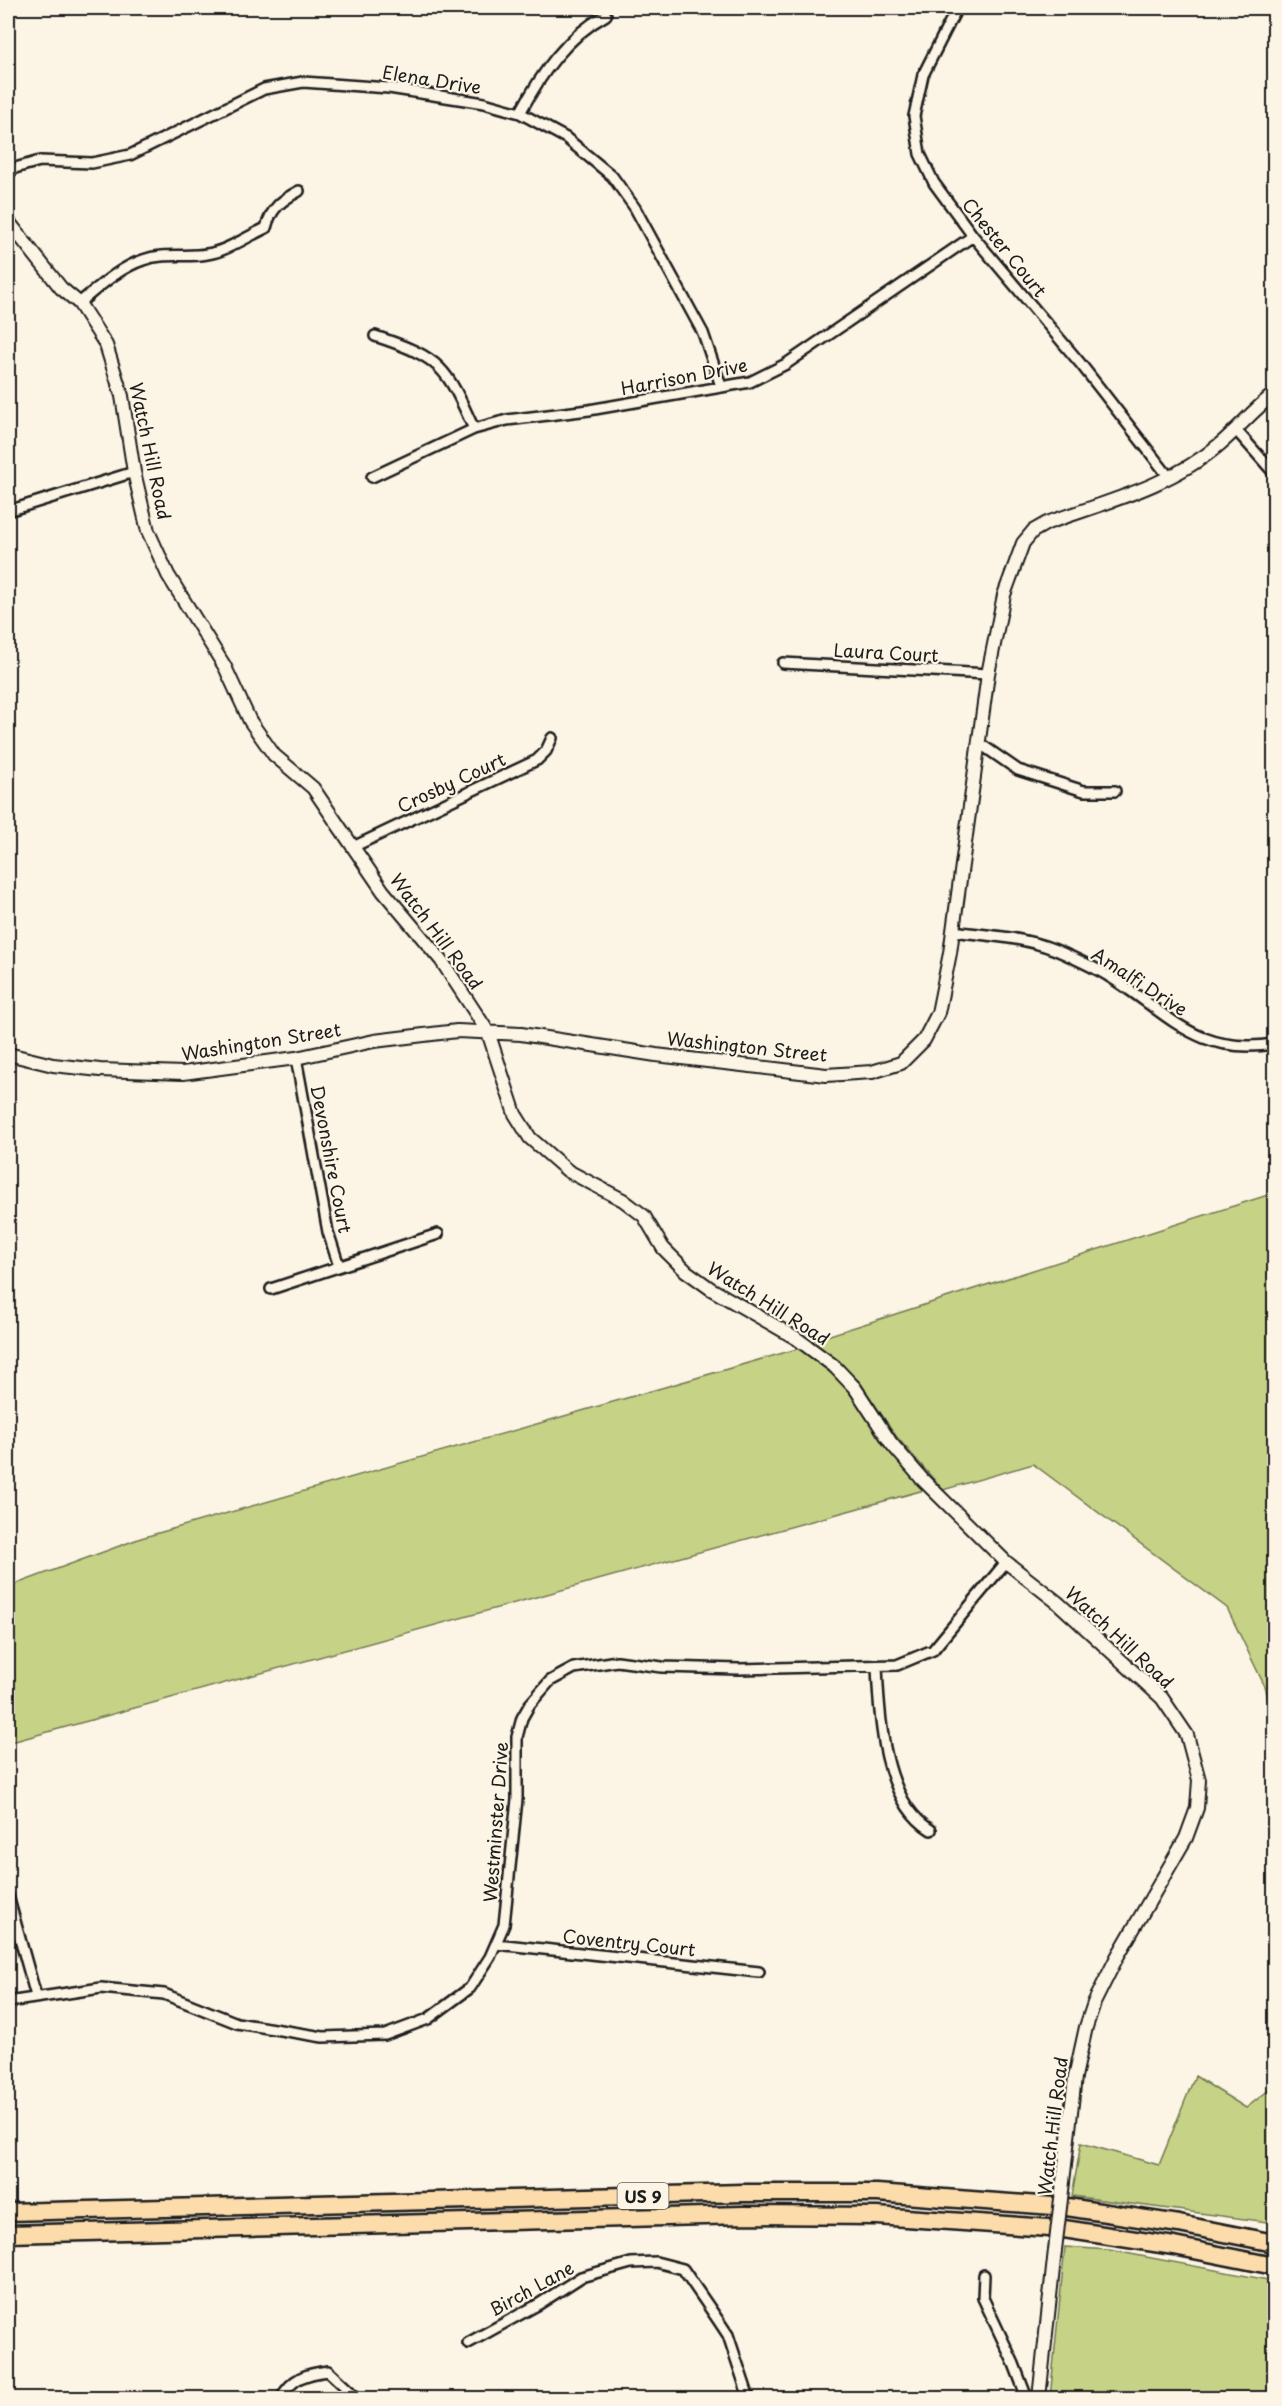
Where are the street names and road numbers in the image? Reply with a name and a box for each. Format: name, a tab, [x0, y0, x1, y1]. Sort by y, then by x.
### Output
street label: Elena Drive	[381, 58, 483, 100]
street label: Chester Court	[956, 191, 1054, 303]
street label: Harrison Drive	[618, 350, 750, 402]
street label: Watch Hill Road	[123, 380, 179, 522]
street label: Laura Court	[833, 636, 939, 668]
street label: Crosby Court	[392, 745, 510, 819]
street label: Watch Hill Road	[384, 867, 490, 995]
street label: Amalfi Drive	[1087, 940, 1193, 1022]
street label: Washington Street	[179, 1015, 343, 1067]
street label: Washington Street	[666, 1024, 828, 1068]
street label: Devonshire Court	[304, 1083, 360, 1235]
street label: Watch Hill Road	[703, 1255, 835, 1351]
street label: Watch Hill Road	[1060, 1580, 1180, 1694]
street label: Westminster Drive	[476, 1741, 514, 1903]
street label: Coventry Court	[561, 1922, 697, 1962]
street label: Watch Hill Road	[1030, 2055, 1074, 2197]
road number: US 9	[618, 2183, 668, 2209]
street label: Birch Lane	[484, 2254, 578, 2322]

